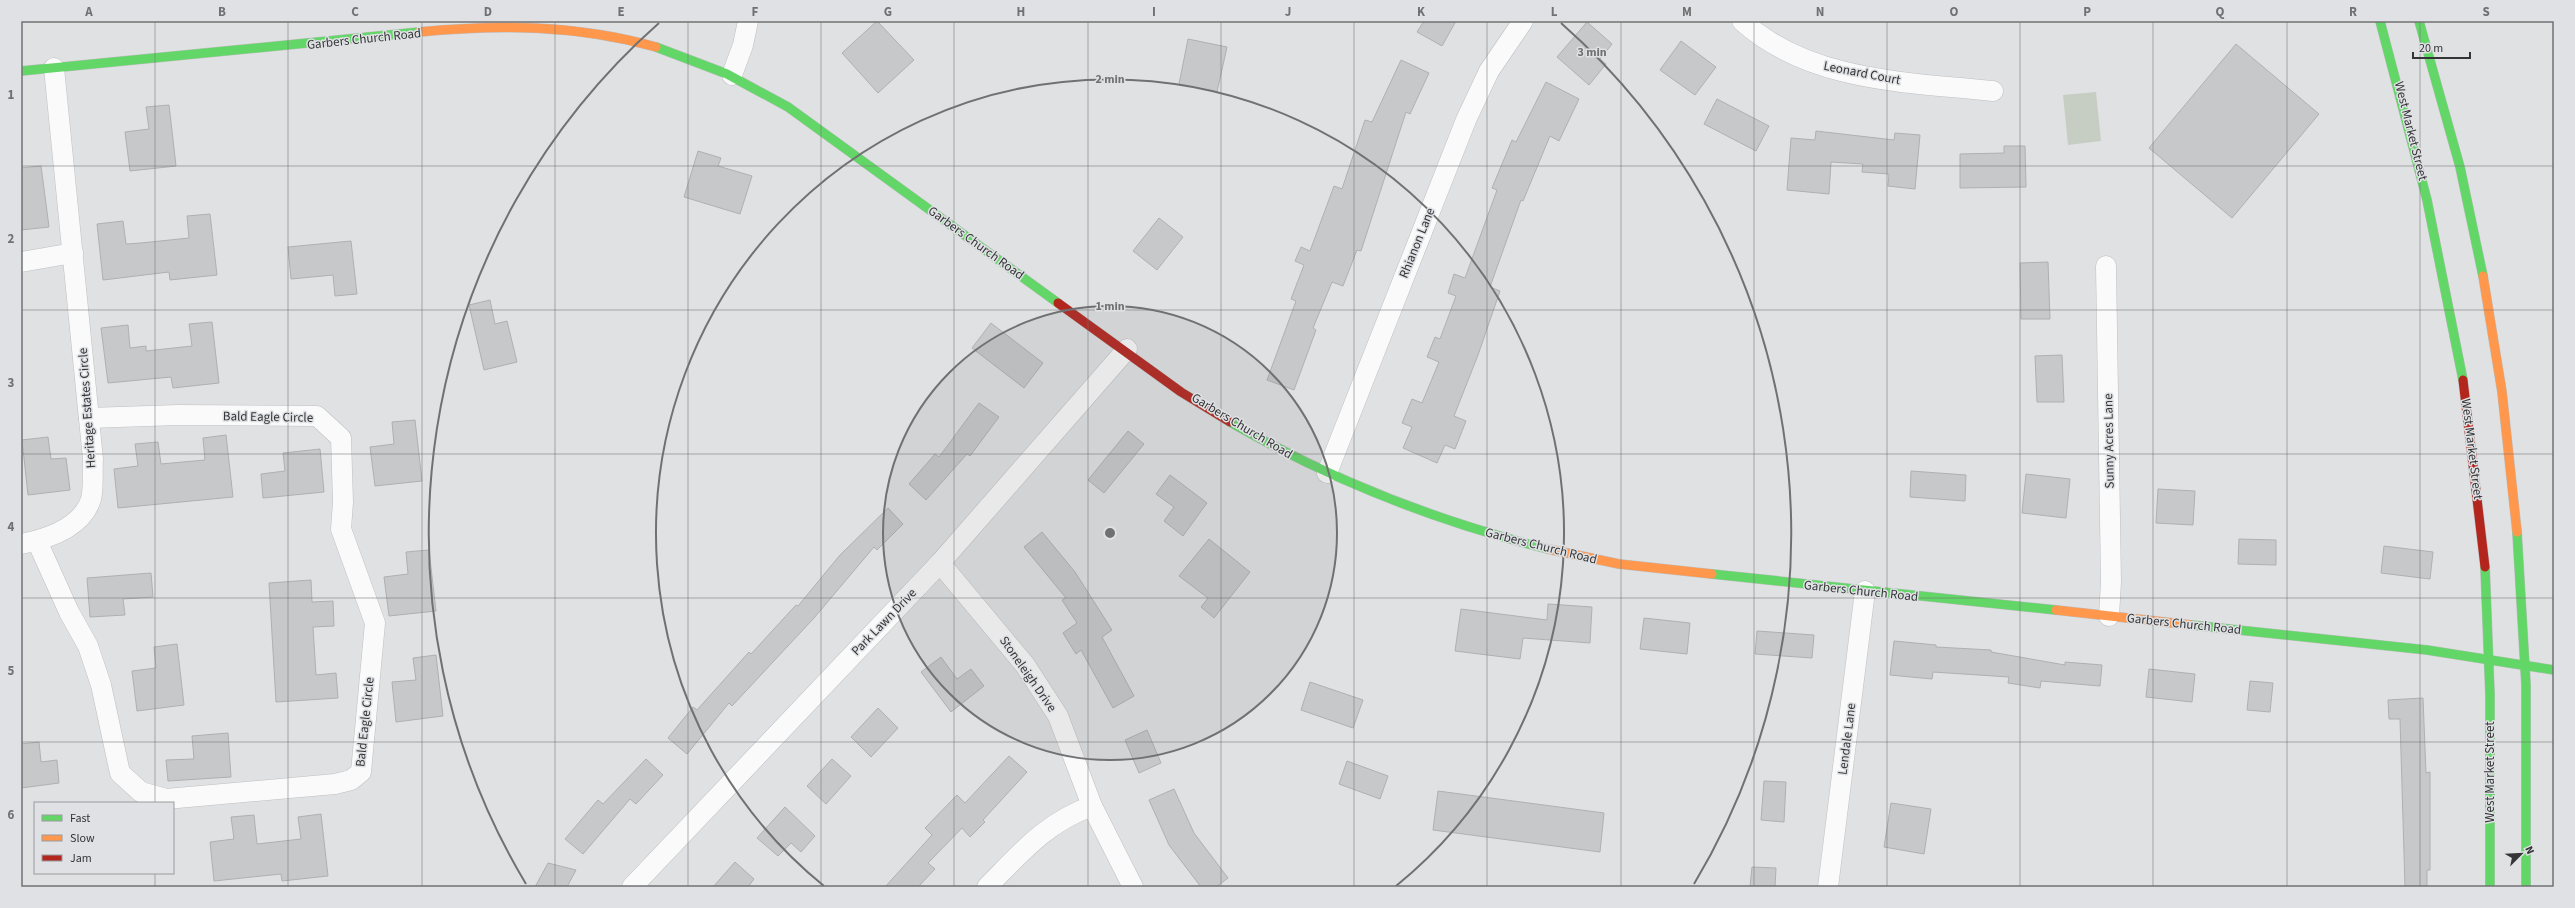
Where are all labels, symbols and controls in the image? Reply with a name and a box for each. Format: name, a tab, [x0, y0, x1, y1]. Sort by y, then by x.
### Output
text: A	[84, 3, 93, 21]
text: B	[218, 3, 226, 21]
text: C	[351, 3, 359, 21]
text: D	[484, 3, 492, 21]
text: E	[617, 3, 625, 21]
text: F	[752, 3, 759, 21]
text: G	[884, 3, 892, 21]
text: H	[1017, 3, 1025, 21]
text: I	[1152, 3, 1156, 21]
text: J	[1285, 3, 1291, 21]
text: K	[1417, 3, 1426, 21]
text: L	[1551, 3, 1558, 21]
text: M	[1682, 3, 1692, 21]
text: N	[1816, 3, 1824, 21]
text: O	[1950, 3, 1959, 21]
text: P	[2083, 3, 2091, 21]
text: Q	[2216, 3, 2225, 21]
text: R	[2349, 3, 2357, 21]
text: S	[2482, 3, 2490, 21]
street label: Garbers Church Road	[306, 24, 422, 54]
scale bar	[2413, 34, 2470, 60]
text: 20 m	[2419, 40, 2443, 57]
text: 3 min	[1577, 44, 1607, 61]
street label: Leonard Court	[1822, 57, 1903, 89]
text: 2 min	[1095, 71, 1125, 88]
street label: West Market Street	[2390, 80, 2432, 183]
text: 1	[8, 86, 15, 104]
street label: Garbers Church Road	[924, 202, 1028, 284]
street label: Rhianon Lane	[1395, 205, 1439, 281]
text: 2	[8, 230, 15, 248]
text: 1 min	[1095, 298, 1125, 315]
street label: Heritage Estates Circle	[74, 347, 100, 469]
text: 3	[8, 374, 15, 392]
street label: Garbers Church Road	[1188, 389, 1296, 463]
street label: Sunny Acres Lane	[2099, 393, 2119, 489]
street label: West Market Street	[2457, 398, 2487, 501]
street label: Bald Eagle Circle	[223, 407, 313, 427]
text: 4	[8, 518, 15, 536]
street label: Garbers Church Road	[1483, 523, 1599, 569]
centre of rings	[1103, 526, 1117, 540]
street label: Garbers Church Road	[1803, 576, 1919, 606]
street label: Park Lawn Drive	[847, 584, 921, 660]
street label: Garbers Church Road	[2126, 609, 2242, 639]
street label: Stoneleigh Drive	[995, 632, 1061, 716]
text: 5	[8, 662, 15, 680]
street label: Bald Eagle Circle	[351, 676, 379, 768]
street label: Lendale Lane	[1834, 702, 1860, 776]
street label: West Market Street	[2481, 721, 2499, 823]
legend	[34, 802, 174, 874]
text: 6	[8, 806, 15, 824]
text: Fast	[70, 810, 90, 827]
text: Slow	[70, 830, 95, 847]
north arrow	[2501, 834, 2541, 874]
text: N	[2521, 844, 2538, 857]
text: Jam	[70, 850, 92, 867]

